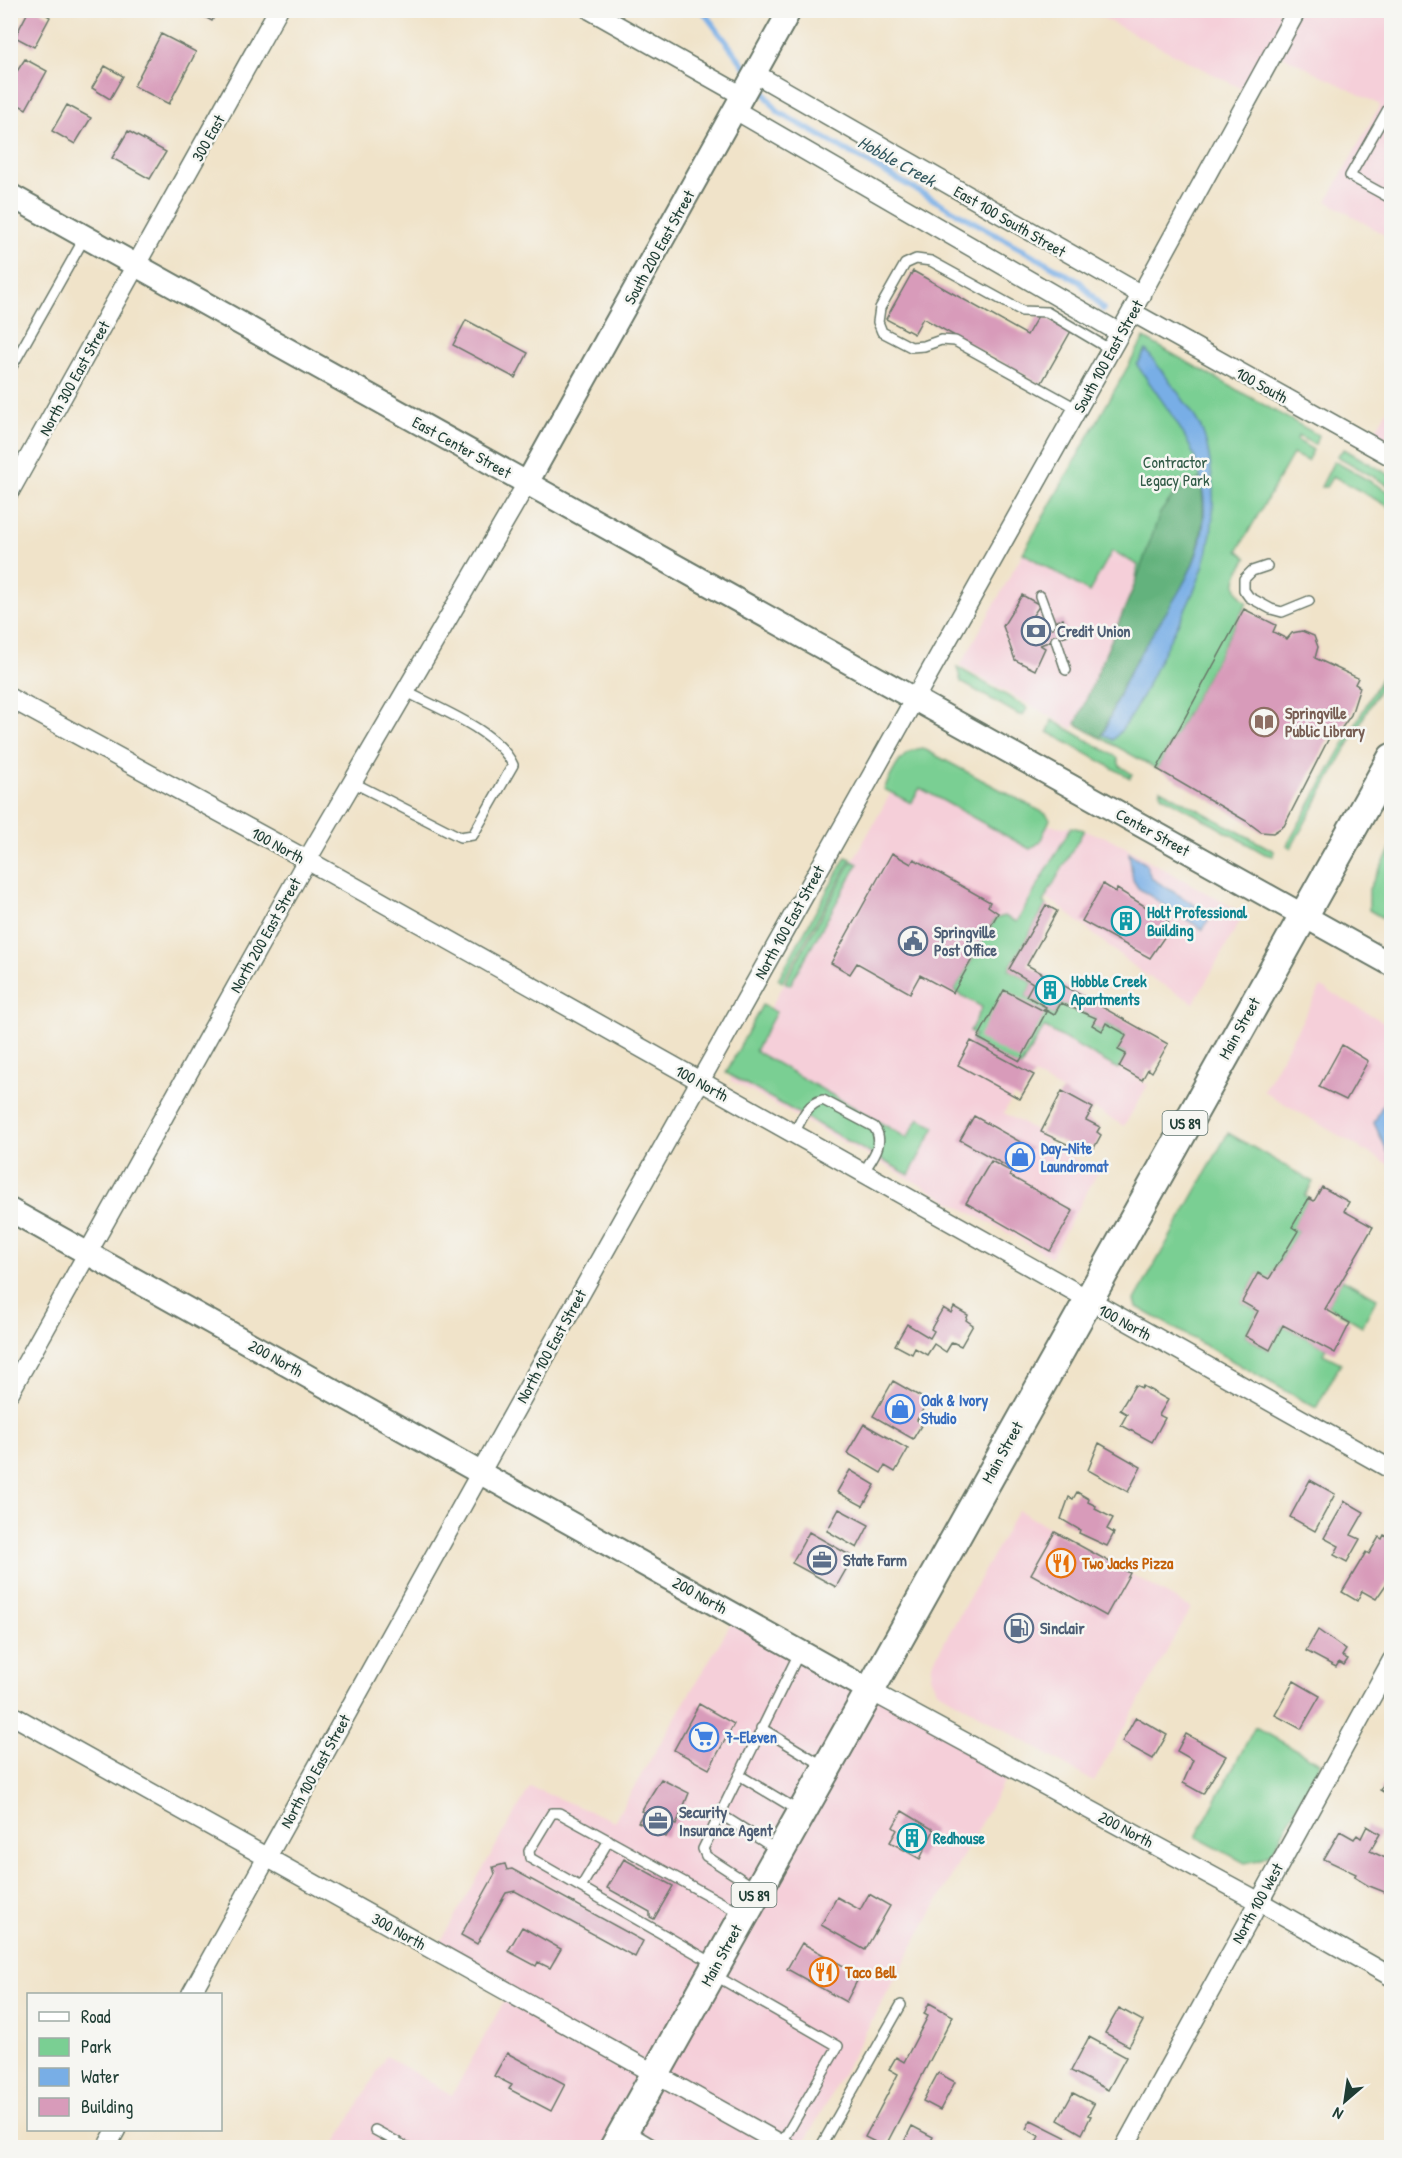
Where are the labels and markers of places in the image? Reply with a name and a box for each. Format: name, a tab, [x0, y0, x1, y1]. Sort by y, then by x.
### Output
bank icon: Credit Union	[1020, 615, 1052, 647]
place label: Credit Union	[1057, 620, 1131, 642]
place label: Springville Public Library	[1285, 702, 1365, 743]
library icon: Springville Public Library	[1248, 706, 1280, 738]
place label: Holt Professional Building	[1147, 901, 1248, 942]
building icon: Holt Professional Building	[1110, 905, 1142, 937]
place label: Springville Post Office	[934, 921, 998, 961]
public building icon: Springville Post Office	[897, 925, 929, 957]
place label: Hobble Creek Apartments	[1071, 970, 1147, 1011]
building icon: Hobble Creek Apartments	[1034, 974, 1066, 1006]
place label: Day-Nite Laundromat	[1041, 1137, 1109, 1177]
shop icon: Day-Nite Laundromat	[1004, 1141, 1036, 1173]
place label: Oak & Ivory Studio	[921, 1389, 988, 1429]
shop icon: Oak & Ivory Studio	[884, 1393, 916, 1425]
office icon: State Farm	[806, 1544, 838, 1576]
restaurant icon: Two Jacks Pizza	[1045, 1547, 1077, 1579]
place label: State Farm	[843, 1549, 907, 1571]
place label: Two Jacks Pizza	[1081, 1552, 1174, 1574]
fuel station icon: Sinclair	[1003, 1612, 1035, 1644]
place label: Sinclair	[1040, 1617, 1085, 1639]
supermarket icon: 7-Eleven	[688, 1721, 720, 1753]
place label: 7-Eleven	[724, 1726, 777, 1748]
place label: Security Insurance Agent	[679, 1801, 773, 1842]
office icon: Security Insurance Agent	[642, 1805, 674, 1837]
building icon: Redhouse	[896, 1822, 928, 1854]
place label: Redhouse	[933, 1827, 986, 1849]
restaurant icon: Taco Bell	[808, 1956, 840, 1988]
place label: Taco Bell	[844, 1961, 898, 1983]

